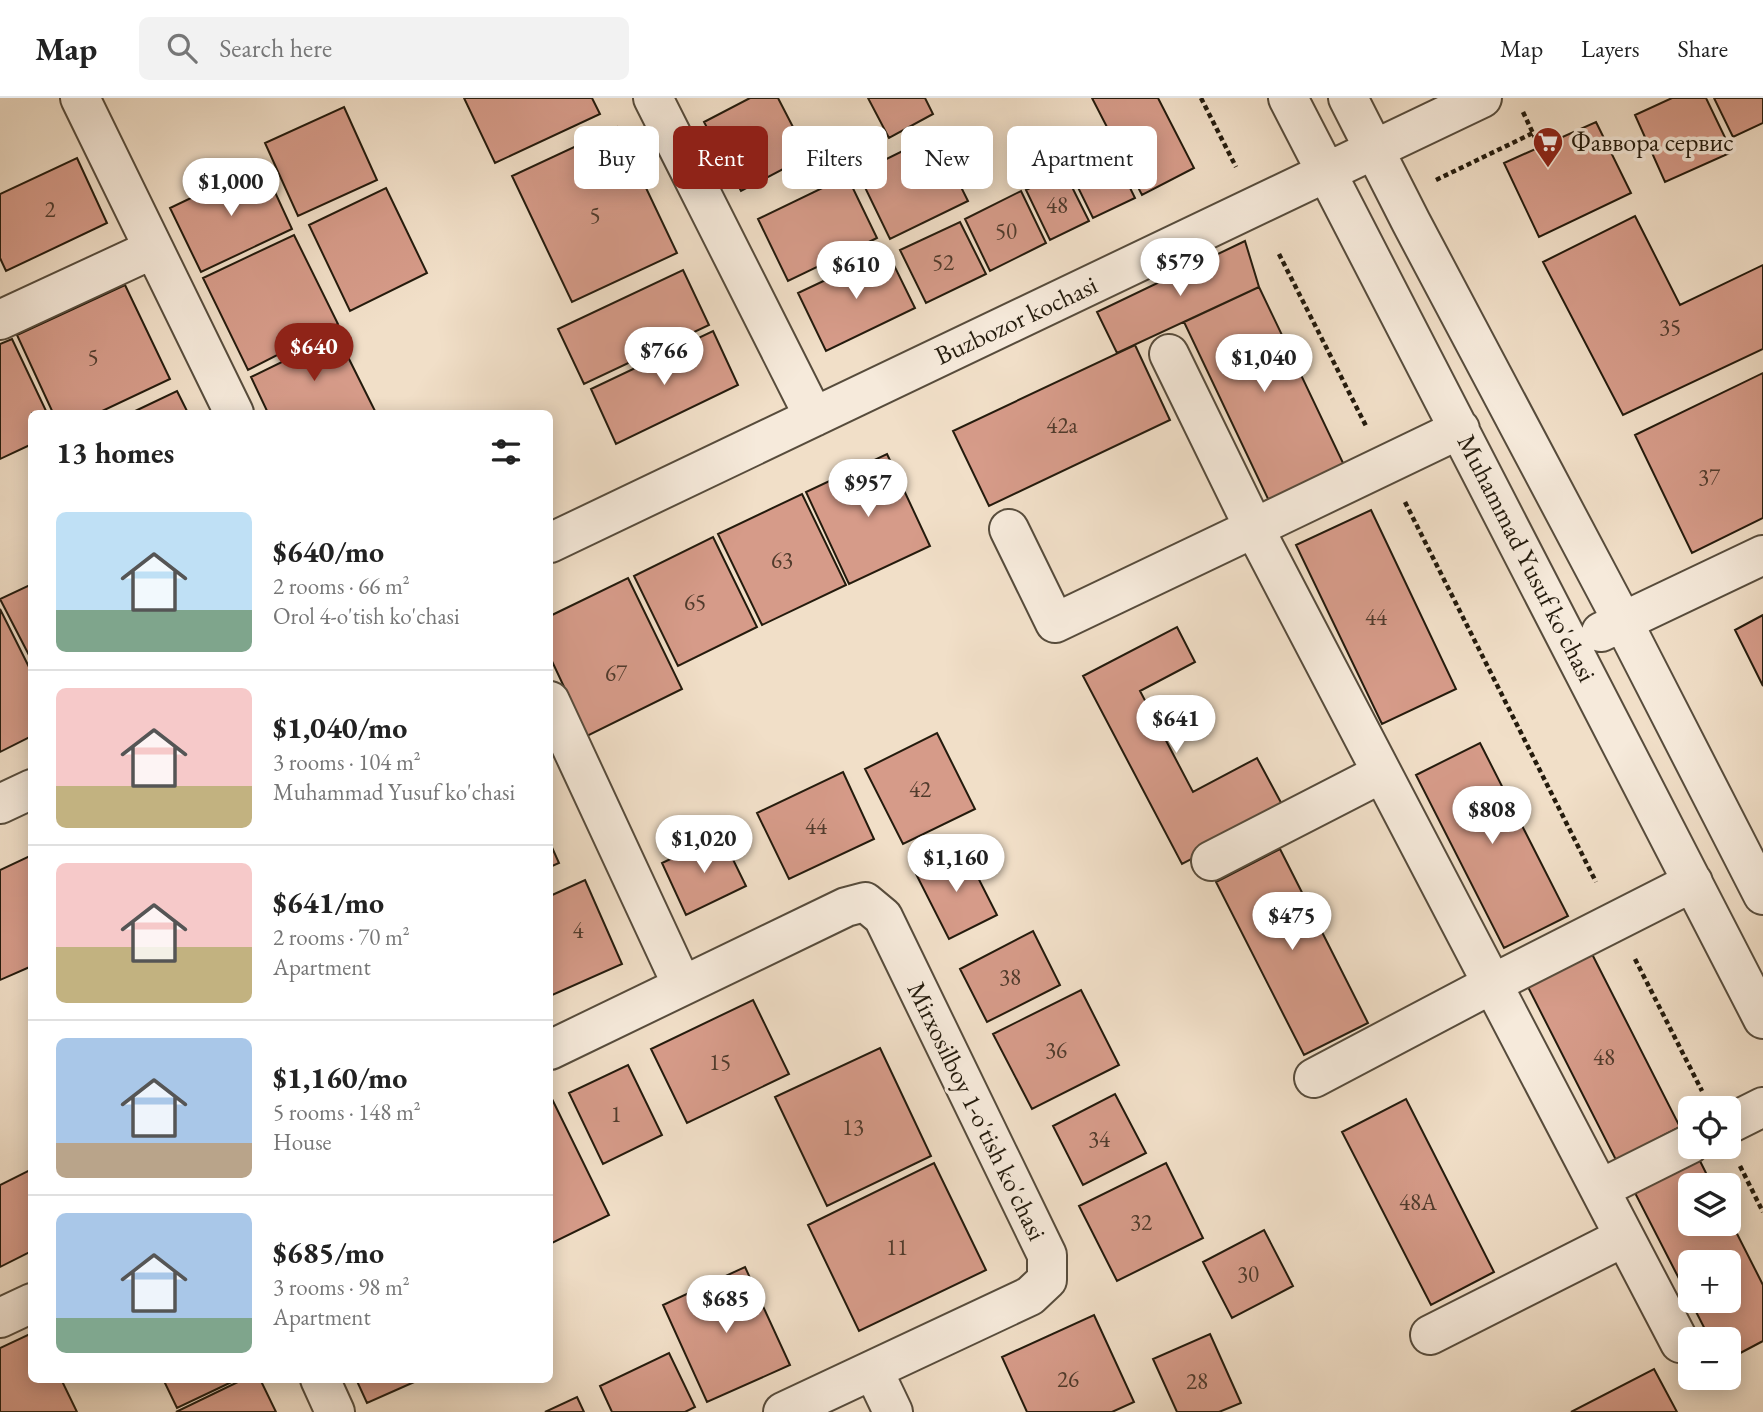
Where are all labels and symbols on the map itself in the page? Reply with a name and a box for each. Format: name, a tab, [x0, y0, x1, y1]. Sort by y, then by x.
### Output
supermarket icon: Фаввора сервис	[1531, 125, 1565, 169]
place label: Фаввора сервис	[1571, 125, 1734, 159]
pin: $1,000	[174, 158, 288, 218]
house number: 48	[1046, 190, 1068, 220]
house number: 2	[44, 194, 56, 224]
house number: 5	[589, 200, 601, 230]
house number: 50	[995, 216, 1017, 246]
pin: $579	[1139, 238, 1221, 298]
pin: $610	[815, 242, 897, 301]
house number: 52	[932, 247, 954, 277]
street label: Buzbozor kochasi	[929, 268, 1103, 372]
house number: 35	[1659, 312, 1681, 342]
pin: $640	[273, 324, 355, 383]
pin: $766	[623, 328, 705, 387]
pin: $1,040	[1207, 334, 1321, 394]
house number: 5	[87, 342, 99, 372]
house number: 42а	[1046, 410, 1078, 440]
street label: Muhammad Yusuf ko'chasi	[1450, 428, 1604, 688]
pin: $957	[827, 460, 909, 519]
house number: 37	[1698, 462, 1721, 492]
house number: 63	[771, 545, 793, 575]
house number: 65	[684, 587, 706, 617]
house number: 44	[1365, 602, 1388, 632]
house number: 67	[605, 658, 628, 688]
pin: $641	[1135, 696, 1217, 755]
house number: 42	[909, 774, 931, 804]
pin: $808	[1451, 786, 1533, 846]
house number: 44	[805, 811, 828, 841]
pin: $1,020	[647, 816, 761, 875]
pin: $1,160	[899, 834, 1013, 894]
pin: $475	[1251, 892, 1333, 952]
house number: 4	[572, 915, 584, 945]
house number: 38	[999, 962, 1021, 992]
street label: Mirxosilboy 1-o'tish ko'chasi	[900, 976, 1054, 1246]
house number: 36	[1045, 1035, 1067, 1065]
house number: 48	[1593, 1042, 1615, 1072]
house number: 15	[709, 1047, 731, 1077]
house number: 1	[610, 1099, 622, 1129]
house number: 13	[842, 1112, 864, 1142]
house number: 34	[1088, 1124, 1111, 1154]
house number: 48А	[1399, 1187, 1438, 1217]
house number: 32	[1130, 1207, 1152, 1237]
house number: 11	[886, 1232, 908, 1262]
house number: 30	[1237, 1259, 1259, 1289]
pin: $685	[685, 1276, 767, 1335]
house number: 26	[1057, 1364, 1079, 1394]
house number: 28	[1186, 1366, 1208, 1396]

